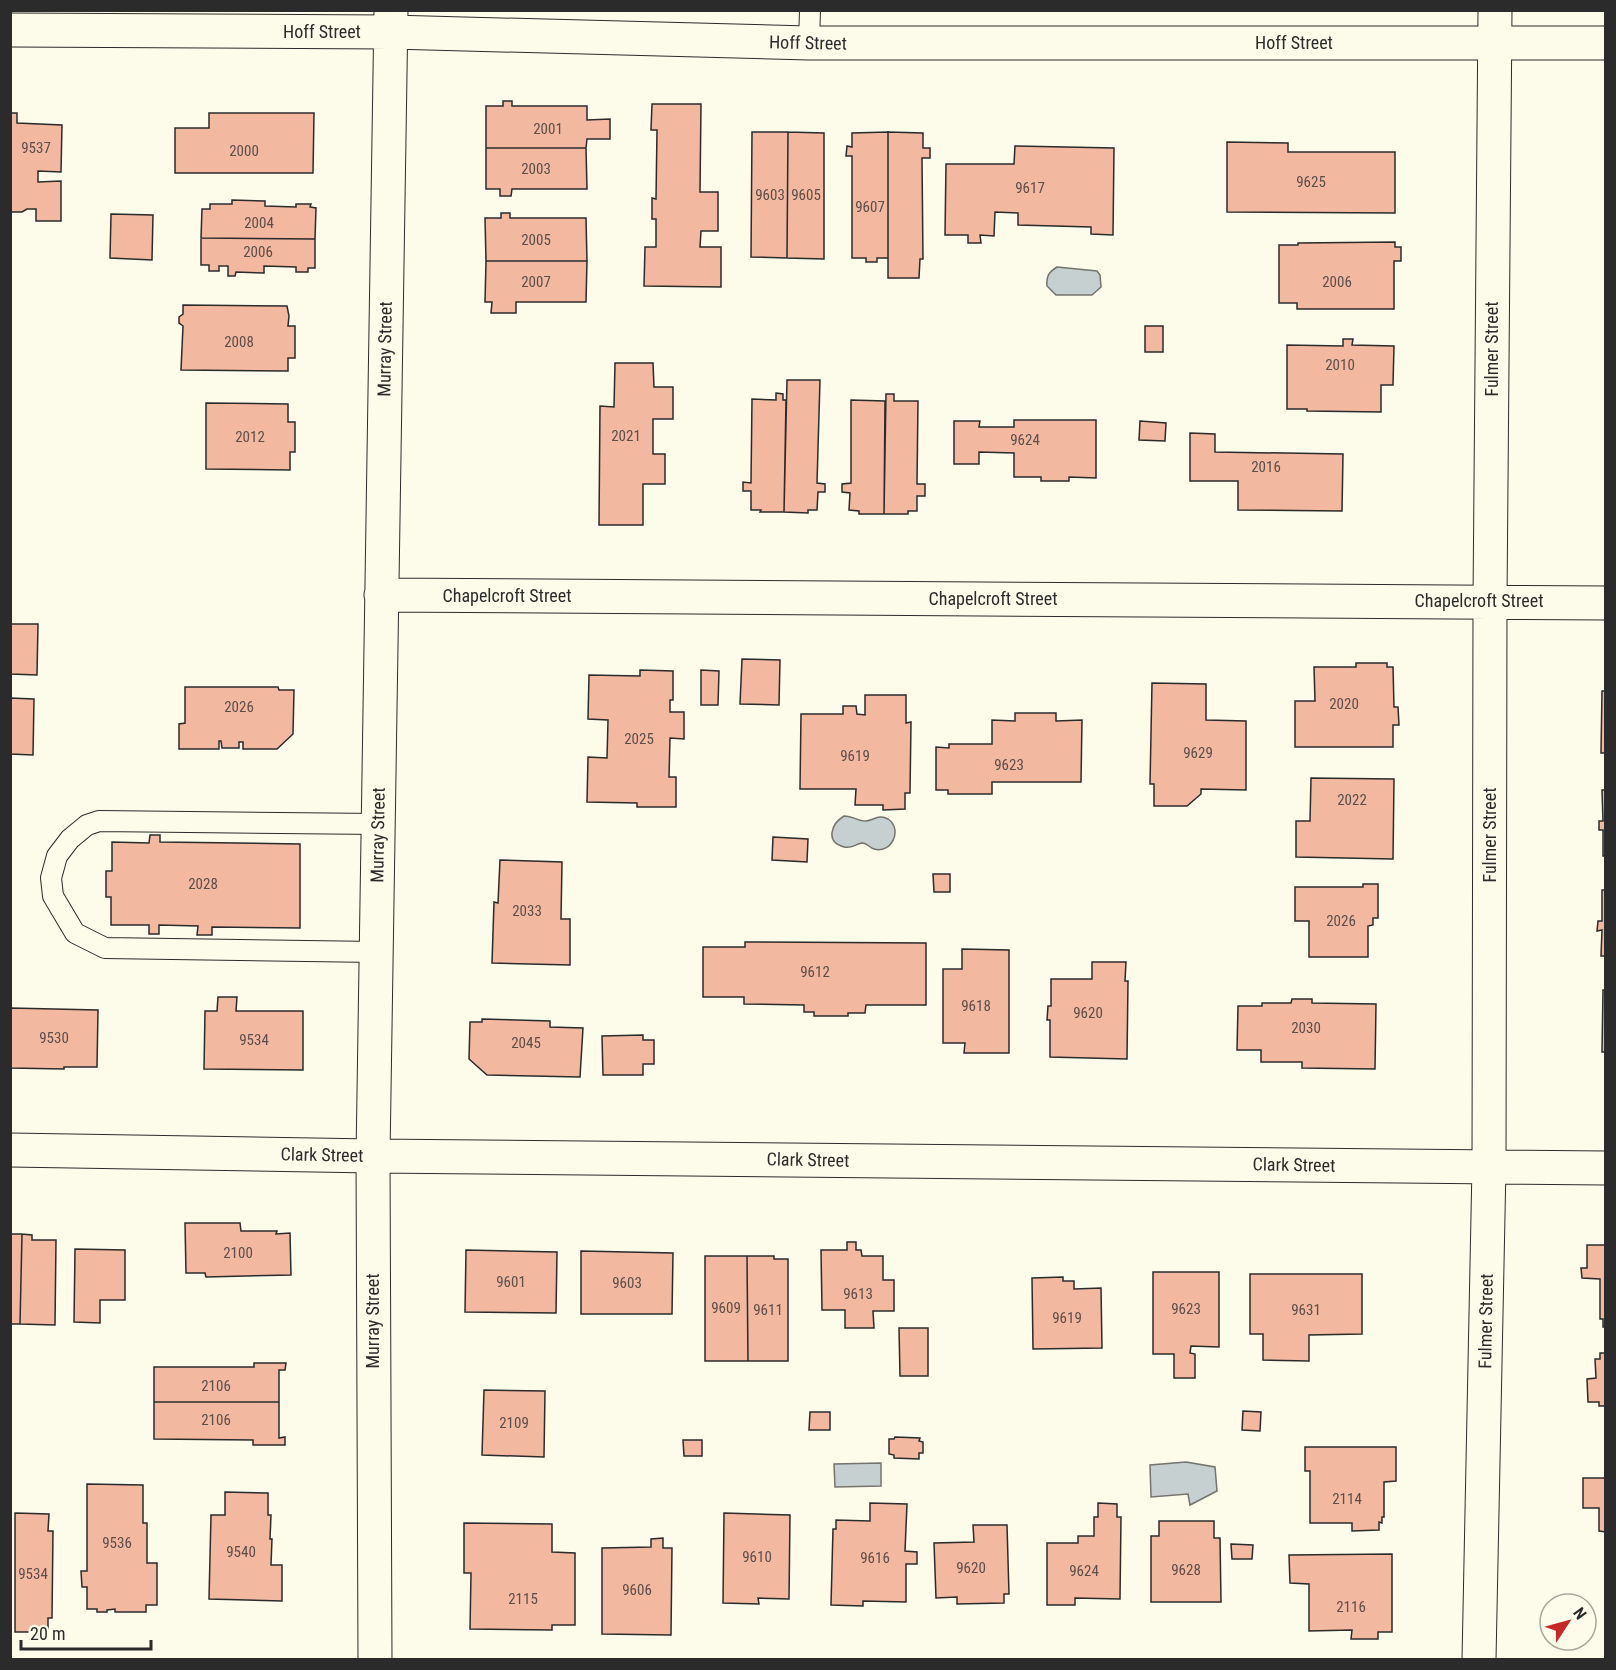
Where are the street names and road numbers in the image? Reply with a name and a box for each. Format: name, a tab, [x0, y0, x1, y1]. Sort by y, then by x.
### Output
street label: Hoff Street	[283, 21, 361, 42]
street label: Hoff Street	[769, 31, 847, 54]
street label: Hoff Street	[1255, 32, 1333, 53]
street label: Murray Street	[373, 301, 396, 397]
street label: Fulmer Street	[1481, 301, 1502, 397]
street label: Chapelcroft Street	[443, 585, 571, 606]
street label: Chapelcroft Street	[929, 588, 1057, 609]
street label: Chapelcroft Street	[1415, 590, 1543, 611]
street label: Murray Street	[366, 787, 389, 883]
street label: Fulmer Street	[1479, 787, 1500, 883]
street label: Clark Street	[280, 1143, 364, 1166]
street label: Clark Street	[766, 1148, 850, 1171]
street label: Clark Street	[1252, 1153, 1336, 1176]
street label: Murray Street	[362, 1273, 383, 1369]
street label: Fulmer Street	[1474, 1273, 1497, 1369]

